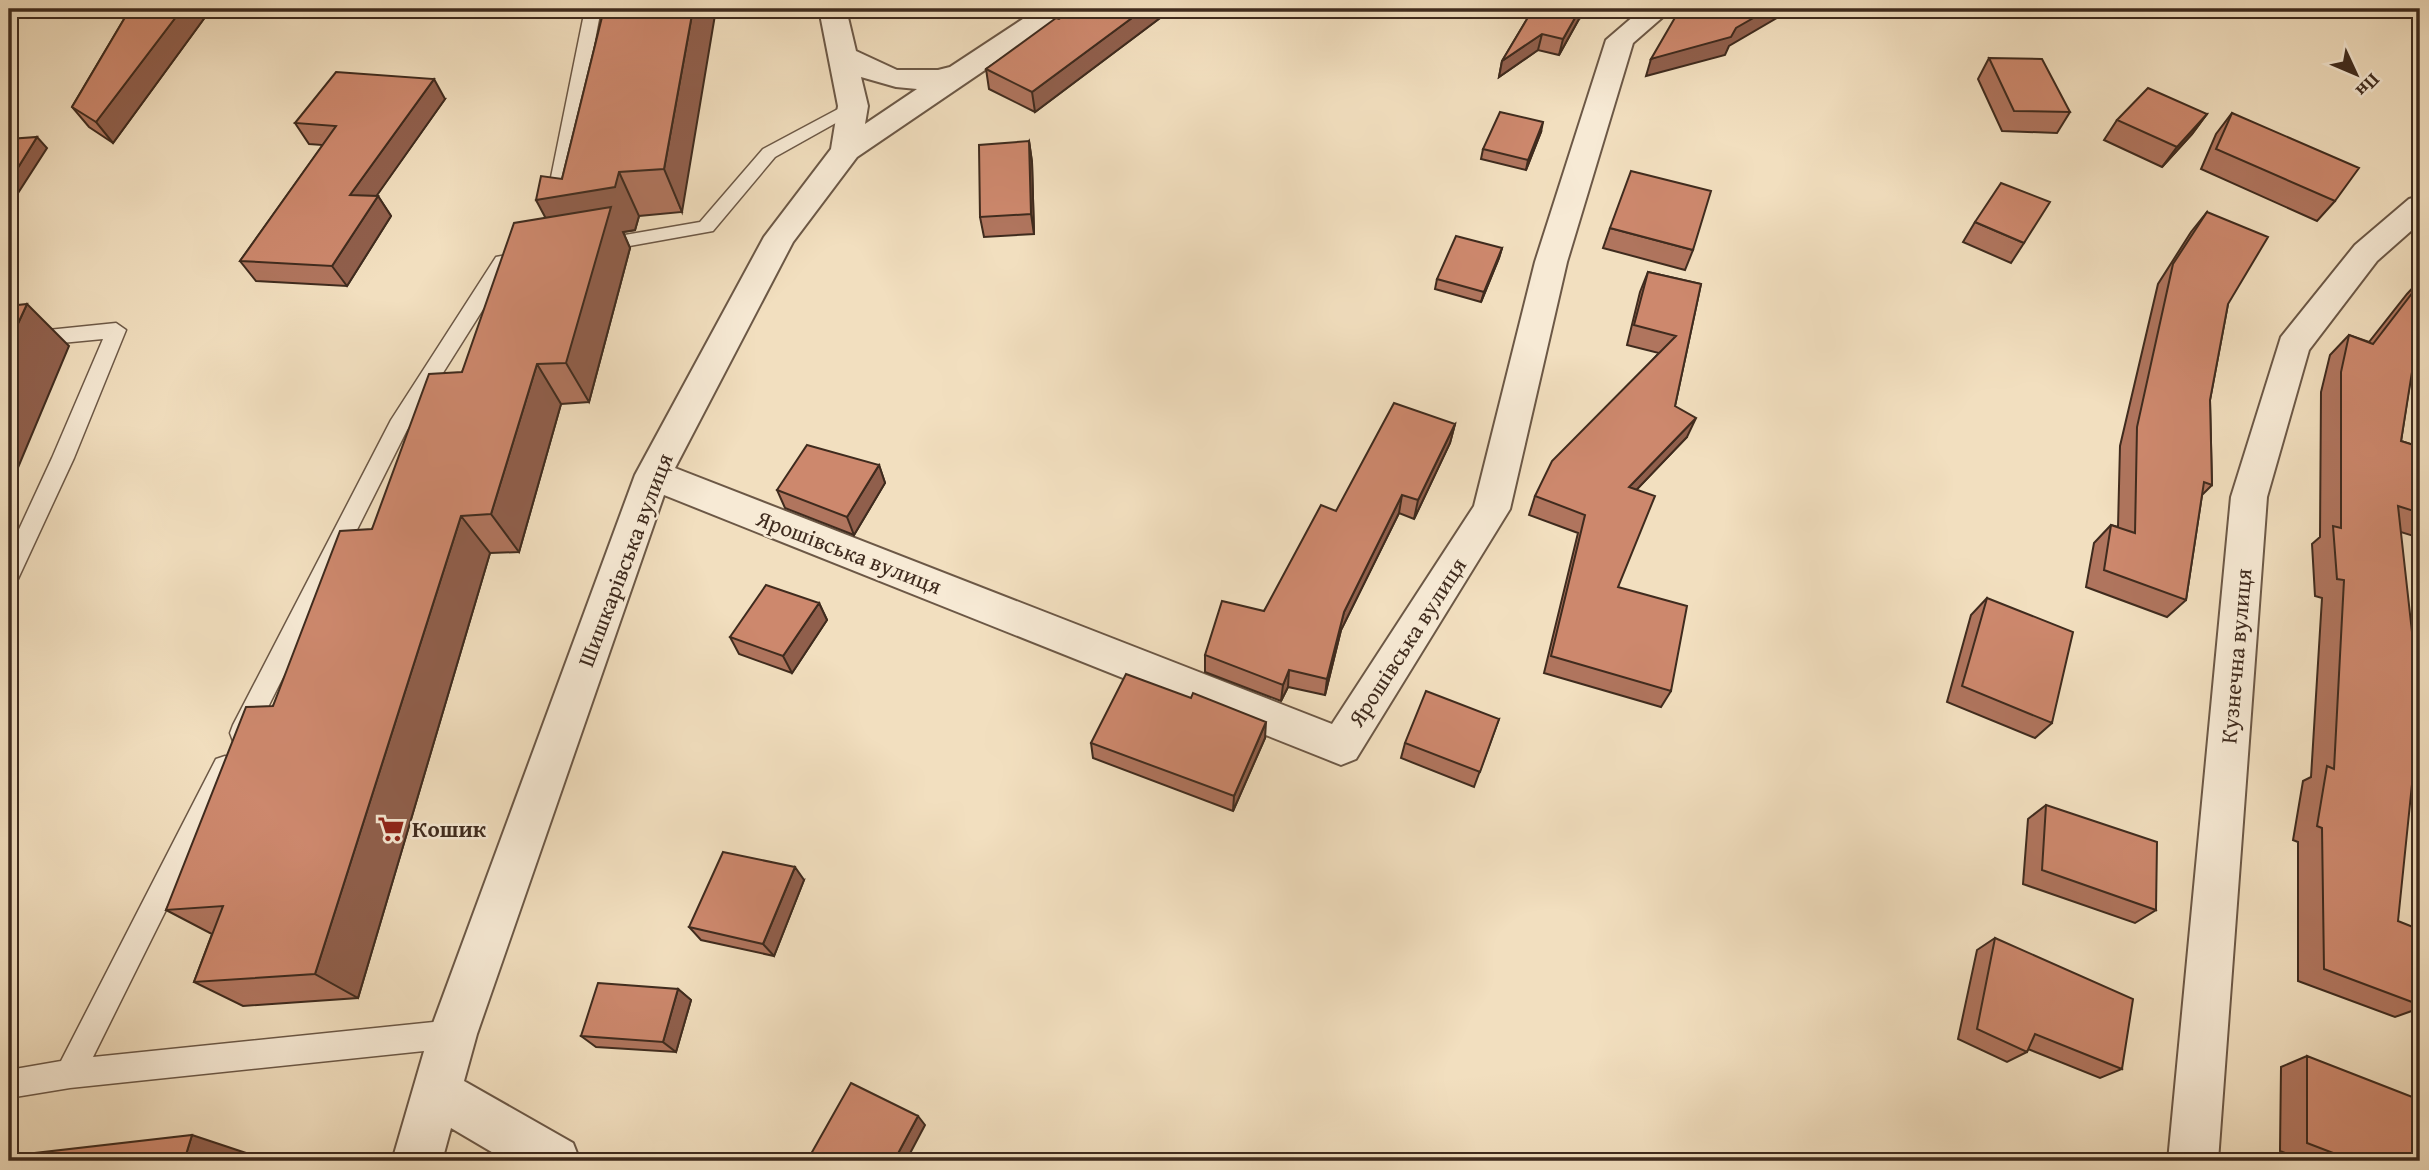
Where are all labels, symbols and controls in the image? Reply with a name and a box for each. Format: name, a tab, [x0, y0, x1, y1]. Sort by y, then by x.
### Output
north arrow	[2320, 38, 2390, 108]
text: Пн	[2349, 67, 2387, 105]
street label: Шишкарівська вулиця	[569, 448, 681, 671]
street label: Ярошівська вулиця	[751, 501, 947, 602]
street label: Ярошівська вулиця	[1339, 550, 1474, 734]
street label: Кузнечна вулиця	[2211, 567, 2260, 745]
place label: Кошик	[412, 812, 487, 845]
supermarket icon: Кошик	[376, 814, 406, 844]

